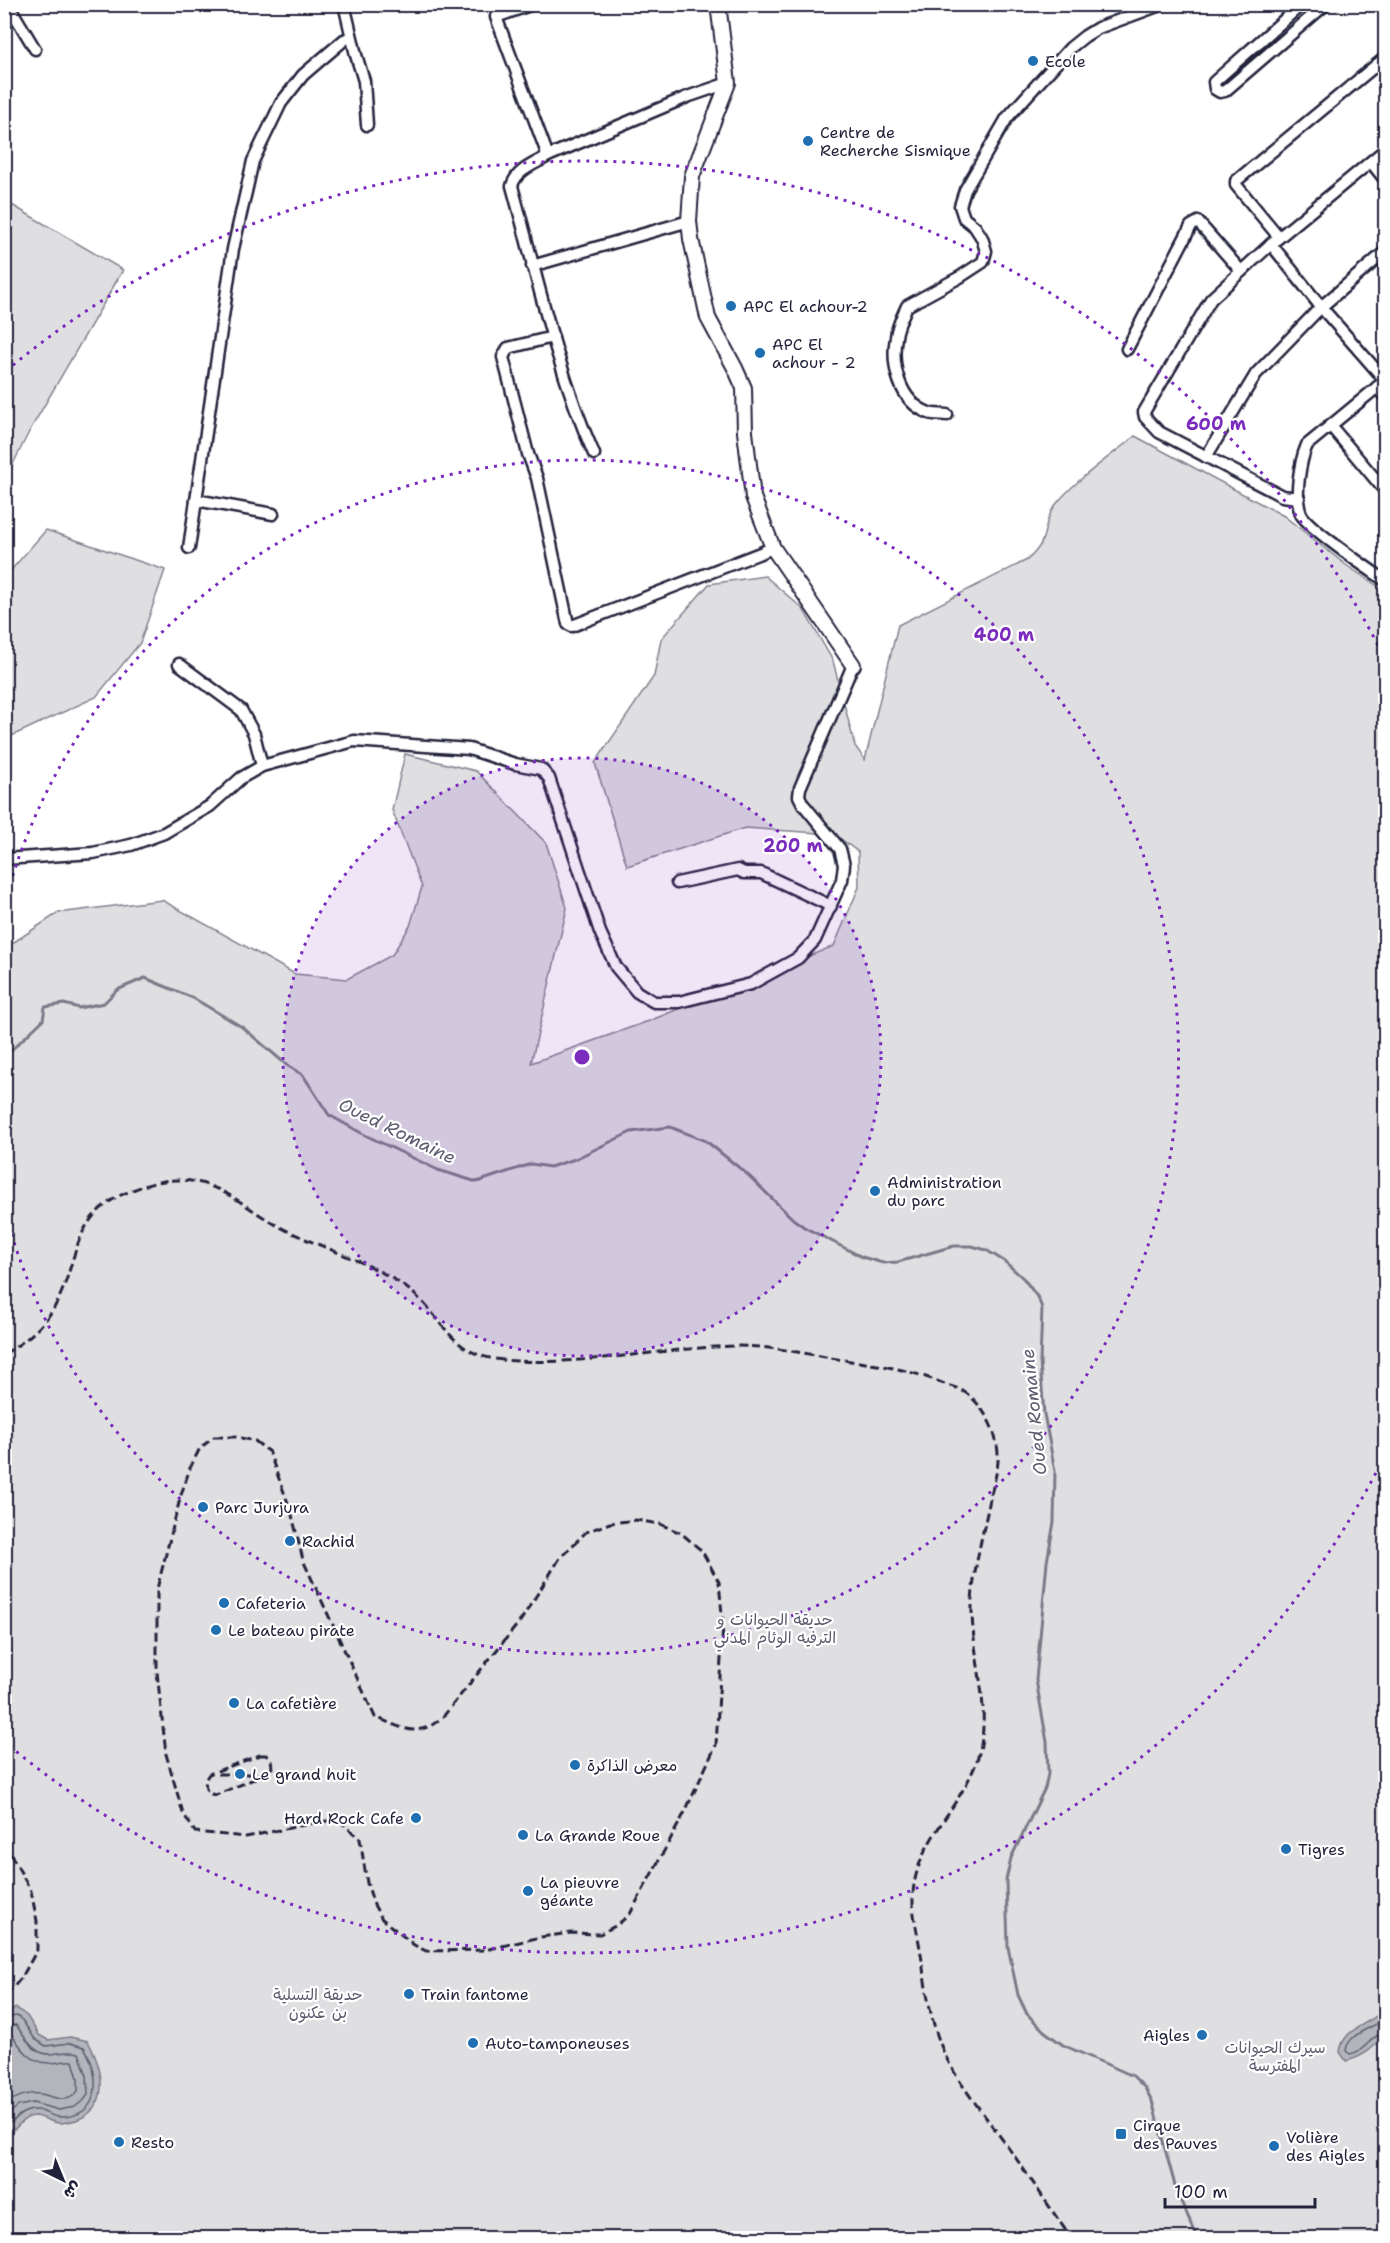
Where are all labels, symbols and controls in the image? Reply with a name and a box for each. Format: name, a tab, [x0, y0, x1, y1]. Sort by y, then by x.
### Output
place label: Ecole	[1045, 51, 1086, 72]
marker: Ecole	[1026, 54, 1040, 68]
place label: Centre de Recherche Sismique	[820, 122, 971, 161]
marker: Centre de Recherche Sismique	[801, 134, 815, 148]
place label: APC El achour-2	[743, 296, 868, 317]
marker: APC El achour-2	[724, 299, 738, 313]
place label: APC El achour - 2	[772, 334, 856, 373]
marker: APC El achour - 2	[753, 346, 767, 360]
text: 600 m	[1186, 412, 1247, 436]
text: 400 m	[974, 623, 1035, 647]
text: 200 m	[763, 834, 824, 858]
centre of rings	[572, 1047, 592, 1067]
water label: Oued Romaine	[335, 1092, 459, 1170]
place label: Administration du parc	[887, 1172, 1002, 1211]
marker: Administration du parc	[868, 1184, 882, 1198]
water label: Oued Romaine	[1015, 1348, 1053, 1476]
place label: Parc Jurjura	[215, 1497, 309, 1518]
marker: Parc Jurjura	[196, 1500, 210, 1514]
place label: Rachid	[302, 1531, 355, 1552]
marker: Rachid	[283, 1534, 297, 1548]
place label: Cafeteria	[236, 1593, 306, 1614]
marker: Cafeteria	[217, 1596, 231, 1610]
park label: حديقة الحيوانات و الترفيه الوئام المدني	[714, 1609, 836, 1652]
place label: Le bateau pirate	[228, 1620, 355, 1641]
marker: Le bateau pirate	[209, 1623, 223, 1637]
place label: La cafetière	[246, 1693, 337, 1714]
marker: La cafetière	[227, 1696, 241, 1710]
place label: معرض الذاكرة	[587, 1755, 677, 1776]
marker: معرض الذاكرة	[568, 1758, 582, 1772]
place label: Le grand huit	[252, 1764, 357, 1785]
marker: Le grand huit	[233, 1767, 247, 1781]
place label: Hard Rock Cafe	[284, 1808, 404, 1829]
marker: Hard Rock Cafe	[409, 1811, 423, 1825]
place label: La Grande Roue	[535, 1825, 660, 1846]
marker: La Grande Roue	[516, 1828, 530, 1842]
place label: Tigres	[1298, 1839, 1345, 1860]
marker: Tigres	[1279, 1842, 1293, 1856]
place label: La pieuvre géante	[540, 1872, 620, 1911]
marker: La pieuvre géante	[521, 1884, 535, 1898]
park label: حديقة التسلية بن عكنون	[273, 1984, 363, 2023]
place label: Train fantome	[421, 1984, 529, 2005]
marker: Train fantome	[402, 1987, 416, 2001]
place label: Aigles	[1143, 2025, 1190, 2046]
marker: Aigles	[1195, 2028, 1209, 2042]
place label: Auto-tamponeuses	[485, 2033, 630, 2054]
marker: Auto-tamponeuses	[466, 2036, 480, 2050]
park label: سيرك الحيوانات المفترسة	[1224, 2037, 1326, 2076]
place label: Cirque des Pauves	[1133, 2115, 1218, 2154]
marker: Cirque des Pauves	[1114, 2127, 1128, 2141]
place label: Volière des Aigles	[1286, 2127, 1365, 2166]
place label: Resto	[131, 2132, 174, 2153]
marker: Resto	[112, 2135, 126, 2149]
marker: Volière des Aigles	[1267, 2139, 1281, 2153]
north arrow	[33, 2150, 93, 2210]
scale bar	[1165, 2171, 1315, 2209]
text: ش	[59, 2177, 86, 2204]
text: 100 m	[1174, 2180, 1228, 2204]

